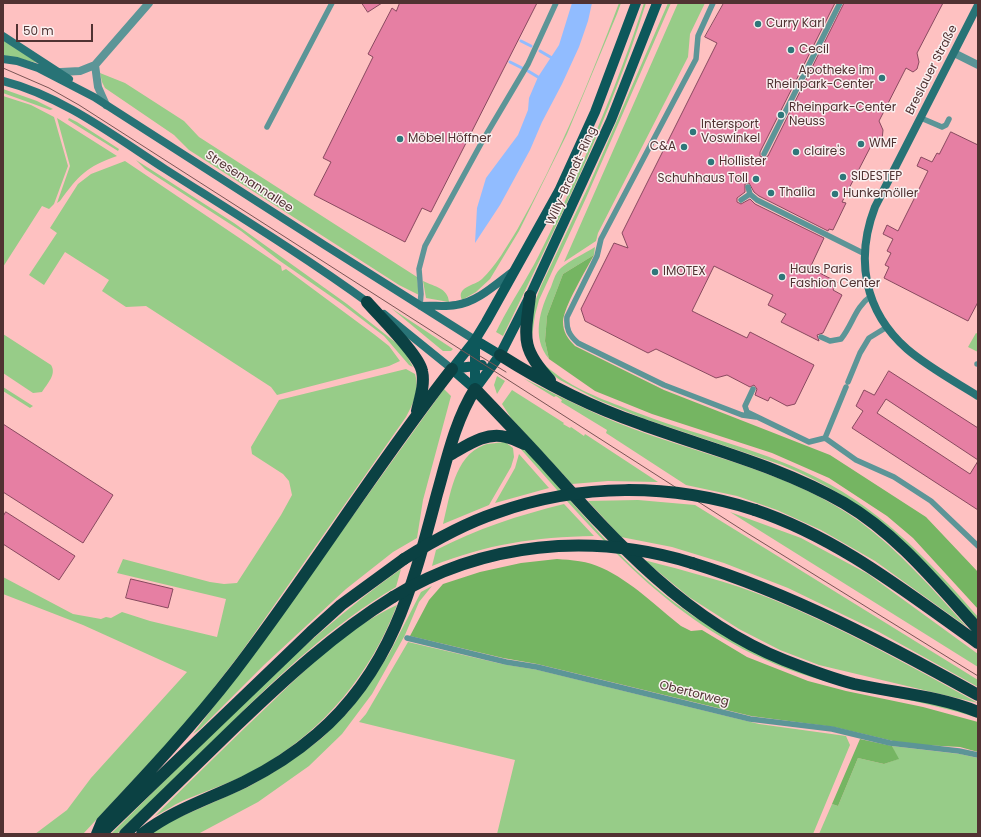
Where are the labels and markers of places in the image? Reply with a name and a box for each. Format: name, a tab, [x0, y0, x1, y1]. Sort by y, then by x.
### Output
place label: Curry Karl	[766, 17, 825, 31]
marker: Curry Karl	[753, 19, 763, 29]
place label: Cecil	[799, 43, 829, 57]
marker: Cecil	[786, 45, 796, 55]
place label: Apotheke im Rheinpark-Center	[767, 64, 874, 92]
marker: Apotheke im Rheinpark-Center	[877, 73, 887, 83]
place label: Rheinpark-Center Neuss	[789, 101, 896, 129]
marker: Rheinpark-Center Neuss	[776, 110, 786, 120]
place label: Intersport Voswinkel	[701, 118, 760, 146]
marker: Intersport Voswinkel	[688, 127, 698, 137]
place label: Möbel Höffner	[408, 132, 491, 146]
marker: Möbel Höffner	[395, 134, 405, 144]
place label: WMF	[869, 137, 897, 151]
marker: WMF	[856, 139, 866, 149]
place label: C&A	[650, 140, 676, 154]
marker: C&A	[679, 142, 689, 152]
place label: claire's	[804, 145, 845, 159]
marker: claire's	[791, 147, 801, 157]
place label: Hollister	[719, 155, 766, 169]
marker: Hollister	[706, 157, 716, 167]
place label: SIDESTEP	[851, 170, 902, 184]
place label: Schuhhaus Toll	[658, 172, 748, 186]
marker: SIDESTEP	[838, 172, 848, 182]
marker: Schuhhaus Toll	[751, 174, 761, 184]
place label: Thalia	[779, 186, 815, 200]
place label: Hunkemöller	[843, 187, 918, 201]
marker: Thalia	[766, 188, 776, 198]
marker: Hunkemöller	[830, 189, 840, 199]
place label: Haus Paris Fashion Center	[790, 263, 880, 291]
place label: IMOTEX	[663, 265, 706, 279]
marker: IMOTEX	[650, 267, 660, 277]
marker: Haus Paris Fashion Center	[777, 272, 787, 282]

